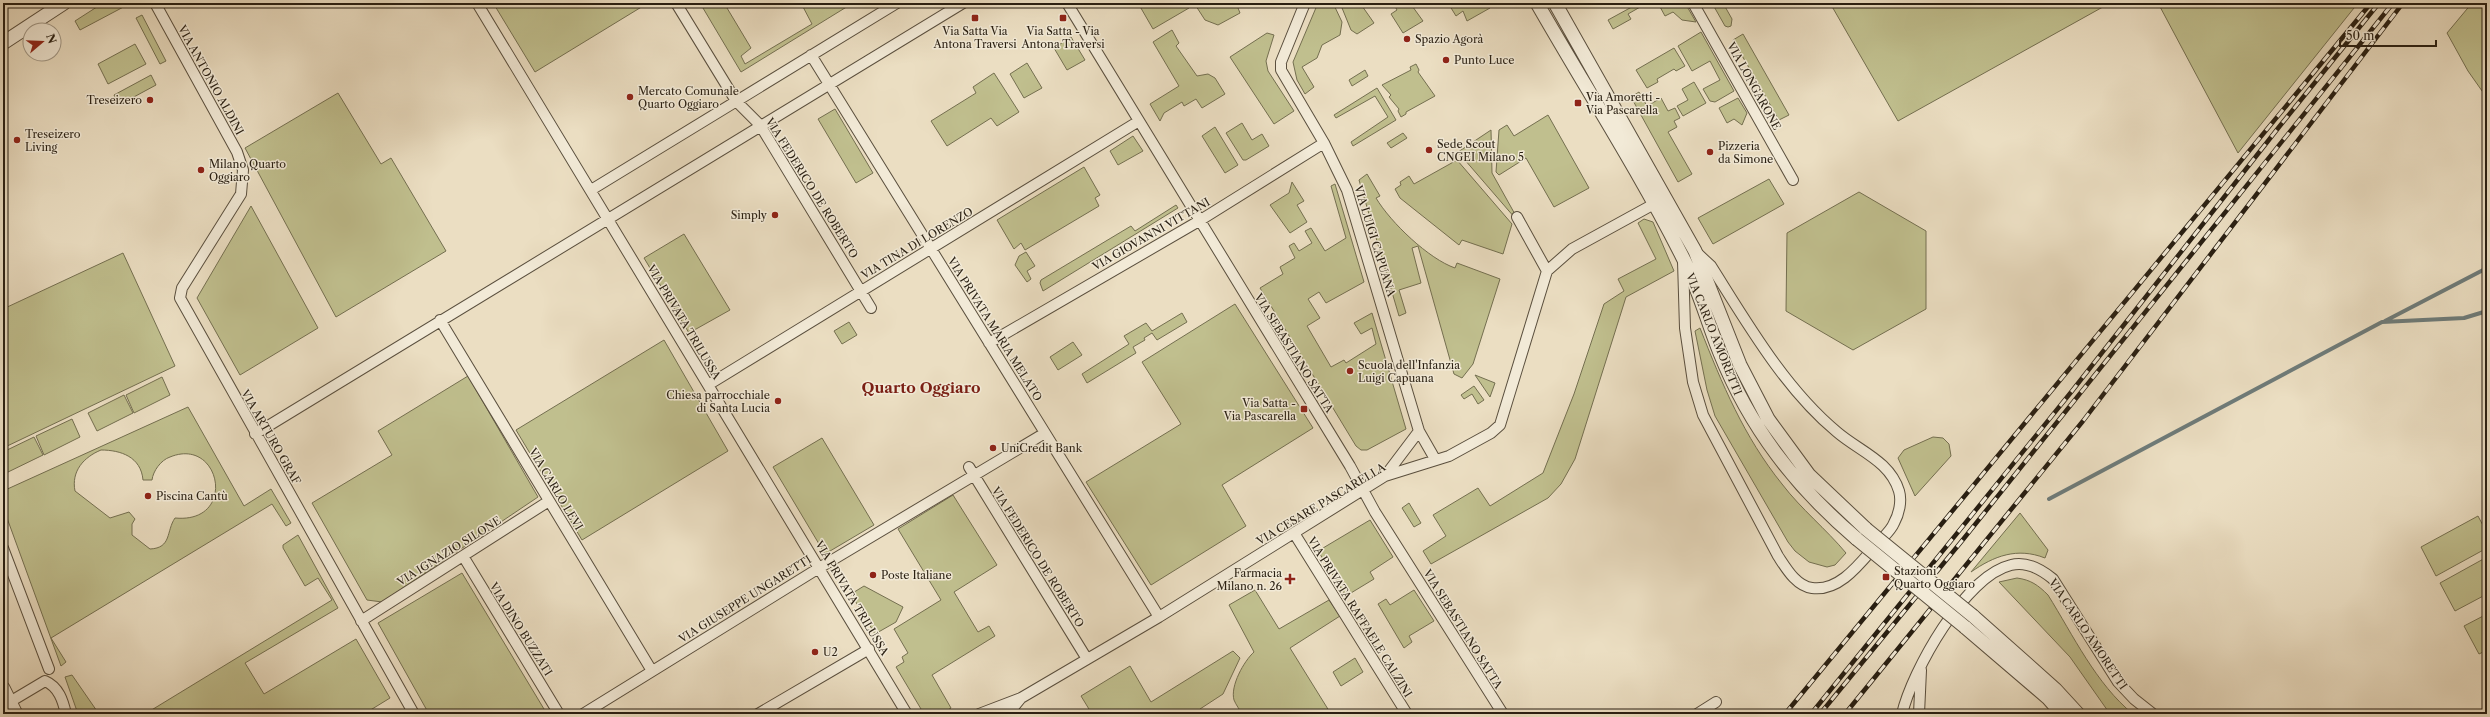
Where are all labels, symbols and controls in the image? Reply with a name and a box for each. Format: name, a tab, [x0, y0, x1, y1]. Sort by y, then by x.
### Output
marker: Via Satta Via Antona Traversi	[970, 13, 980, 23]
marker: Via Satta - Via Antona Traversi	[1058, 13, 1068, 23]
north arrow	[22, 22, 62, 62]
street label: VIA ANTONIO ALDINI	[175, 22, 247, 137]
scale bar	[2340, 22, 2436, 48]
place label: Via Satta Via Antona Traversi	[932, 24, 1017, 51]
place label: Via Satta - Via Antona Traversi	[1020, 24, 1105, 51]
text: 50 m	[2346, 28, 2375, 43]
text: N	[43, 32, 60, 46]
place label: Spazio Agorà	[1415, 32, 1484, 46]
marker: Spazio Agorà	[1402, 34, 1412, 44]
street label: VIA LONGARONE	[1724, 39, 1784, 133]
place label: Punto Luce	[1454, 53, 1514, 67]
marker: Punto Luce	[1441, 55, 1451, 65]
place label: Mercato Comunale Quarto Oggiaro	[638, 84, 739, 111]
place label: Via Amoretti - Via Pascarella	[1585, 90, 1660, 117]
marker: Mercato Comunale Quarto Oggiaro	[625, 92, 635, 102]
place label: Treseizero	[86, 93, 142, 107]
marker: Treseizero	[145, 95, 155, 105]
marker: Via Amoretti - Via Pascarella	[1573, 98, 1583, 108]
street label: VIA FEDERICO DE ROBERTO	[762, 114, 861, 261]
place label: Treseizero Living	[25, 127, 81, 154]
marker: Treseizero Living	[12, 135, 22, 145]
place label: Sede Scout CNGEI Milano 5	[1437, 137, 1524, 164]
place label: Pizzeria da Simone	[1718, 139, 1773, 166]
marker: Sede Scout CNGEI Milano 5	[1424, 145, 1434, 155]
marker: Pizzeria da Simone	[1705, 147, 1715, 157]
place label: Milano Quarto Oggiaro	[209, 157, 286, 184]
marker: Milano Quarto Oggiaro	[196, 165, 206, 175]
street label: VIA LUIGI CAPUANA	[1351, 183, 1399, 299]
street label: VIA GIOVANNI VITTANI	[1089, 195, 1212, 274]
street label: VIA TINA DI LORENZO	[858, 204, 975, 282]
place label: Simply	[731, 208, 768, 222]
marker: Simply	[770, 210, 780, 220]
street label: VIA PRIVATA MARIA MELATO	[944, 253, 1045, 404]
street label: VIA PRIVATA TRILUSSA	[644, 261, 724, 383]
street label: VIA CARLO AMORETTI	[1683, 270, 1745, 397]
street label: VIA SEBASTIANO SATTA	[1251, 290, 1337, 416]
place label: Scuola dell'Infanzia Luigi Capuana	[1358, 358, 1460, 385]
marker: Scuola dell'Infanzia Luigi Capuana	[1345, 366, 1355, 376]
district label: Quarto Oggiaro	[861, 378, 981, 397]
street label: VIA ARTURO GRAF	[238, 386, 304, 487]
place label: Chiesa parrocchiale di Santa Lucia	[666, 388, 770, 415]
marker: Chiesa parrocchiale di Santa Lucia	[773, 396, 783, 406]
place label: Via Satta - Via Pascarella	[1223, 396, 1296, 423]
marker: Via Satta - Via Pascarella	[1299, 404, 1309, 414]
place label: UniCredit Bank	[1001, 441, 1083, 455]
marker: UniCredit Bank	[988, 443, 998, 453]
street label: VIA CARLO LEVI	[525, 444, 586, 533]
street label: VIA CESARE PASCARELLA	[1253, 459, 1389, 549]
street label: VIA FEDERICO DE ROBERTO	[988, 483, 1087, 630]
place label: Piscina Cantù	[156, 489, 228, 503]
marker: Piscina Cantù	[143, 491, 153, 501]
street label: VIA IGNAZIO SILONE	[394, 513, 504, 589]
street label: VIA PRIVATA RAFFAELE CALZINI	[1304, 533, 1415, 700]
street label: VIA PRIVATA TRILUSSA	[812, 537, 892, 659]
street label: VIA GIUSEPPE UNGARETTI	[675, 552, 814, 646]
place label: Stazioni Quarto Oggiaro	[1894, 564, 1975, 591]
place label: Farmacia Milano n. 26	[1216, 566, 1283, 593]
street label: VIA SEBASTIANO SATTA	[1420, 566, 1506, 692]
place label: Poste Italiane	[881, 568, 952, 582]
marker: Poste Italiane	[868, 570, 878, 580]
marker: Stazioni Quarto Oggiaro	[1881, 572, 1891, 582]
marker: Farmacia Milano n. 26	[1285, 574, 1295, 584]
street label: VIA CARLO AMORETTI	[2045, 575, 2130, 692]
street label: VIA DINO BUZZATI	[486, 579, 555, 678]
place label: U2	[823, 645, 838, 659]
marker: U2	[810, 647, 820, 657]

